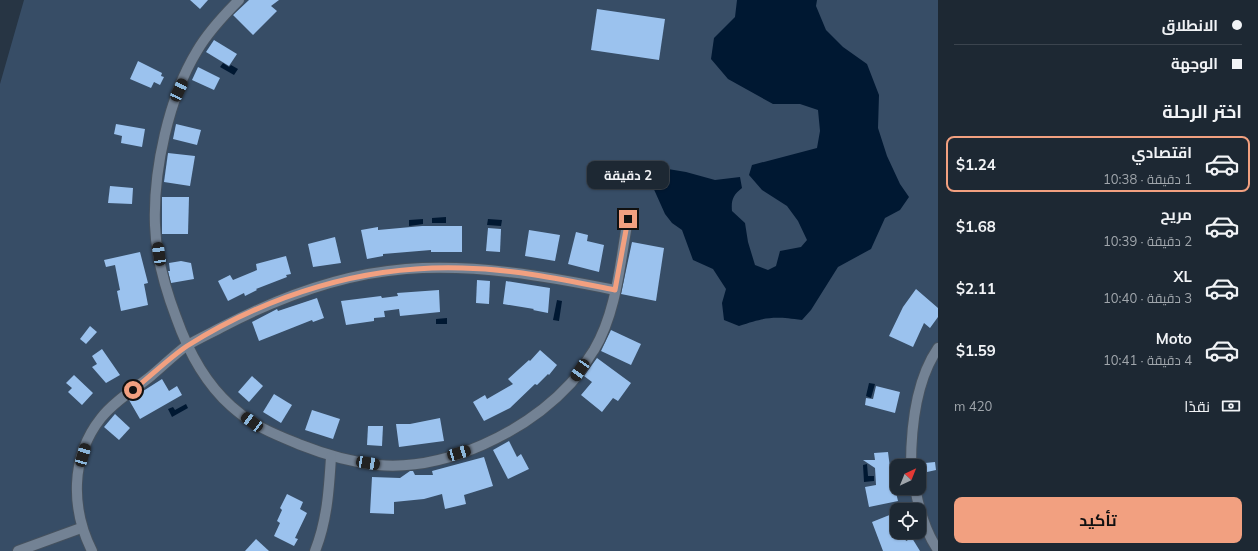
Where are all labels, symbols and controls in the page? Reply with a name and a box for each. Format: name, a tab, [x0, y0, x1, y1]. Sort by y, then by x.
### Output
text: الانطلاق	[1162, 16, 1218, 35]
text: الوجهة	[1171, 54, 1218, 73]
car	[168, 77, 190, 103]
text: اختر الرحلة	[1162, 100, 1242, 123]
text: اقتصادي	[1132, 143, 1192, 162]
icon: car	[1204, 146, 1240, 182]
text: $1.24	[956, 155, 996, 174]
callout: 2 دقيقة	[587, 161, 669, 189]
text: 2 دقيقة	[604, 167, 652, 183]
text: 1 دقيقة · 10:38	[1103, 171, 1192, 187]
text: مريح	[1160, 205, 1192, 224]
icon: car	[1204, 208, 1240, 244]
route end	[619, 210, 637, 228]
text: $1.68	[956, 217, 996, 236]
text: 2 دقيقة · 10:39	[1103, 233, 1192, 249]
car	[151, 241, 167, 267]
text: XL	[1174, 267, 1192, 286]
icon: car	[1204, 270, 1240, 306]
text: $2.11	[956, 279, 996, 298]
text: 3 دقيقة · 10:40	[1103, 290, 1192, 306]
text: Moto	[1156, 329, 1192, 348]
icon: car	[1204, 332, 1240, 368]
text: $1.59	[956, 341, 996, 360]
text: 4 دقيقة · 10:41	[1103, 352, 1192, 368]
car	[568, 357, 592, 383]
route start	[124, 381, 142, 399]
icon: cash	[1220, 395, 1242, 417]
text: نقدًا	[1184, 397, 1210, 416]
text: 420 m	[954, 398, 992, 414]
car	[239, 410, 265, 434]
car	[74, 442, 92, 468]
car	[446, 444, 472, 462]
car	[355, 455, 381, 471]
north arrow	[890, 459, 926, 495]
map controls	[890, 459, 926, 539]
button: تأكيد	[954, 497, 1242, 543]
button: locate	[890, 503, 926, 539]

